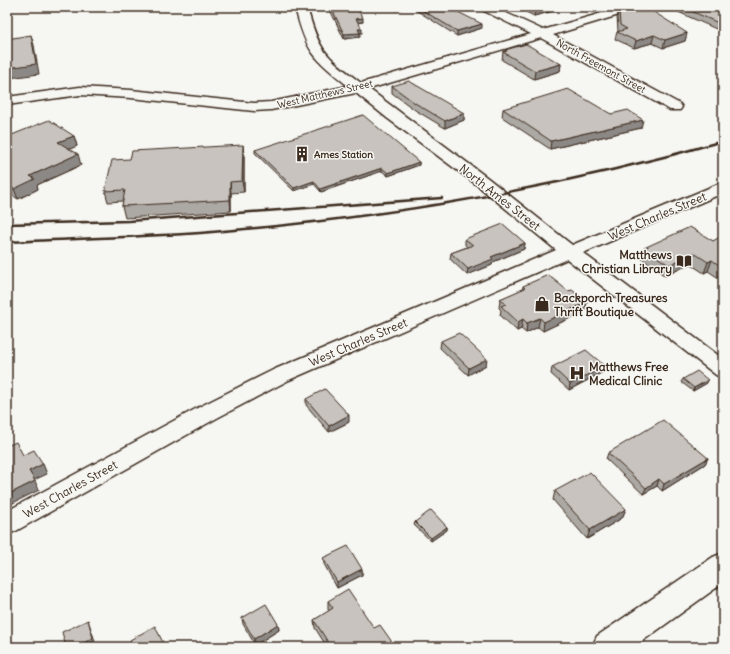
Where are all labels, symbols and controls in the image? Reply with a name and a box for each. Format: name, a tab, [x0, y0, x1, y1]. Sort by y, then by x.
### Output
street label: North Freemont Street	[554, 36, 649, 96]
street label: West Matthews Street	[276, 77, 375, 111]
building icon: Ames Station	[293, 145, 311, 163]
place label: Ames Station	[314, 148, 373, 161]
street label: North Ames Street	[456, 161, 544, 233]
street label: West Charles Street	[606, 189, 708, 243]
place label: Matthews Christian Library	[582, 247, 673, 277]
library icon: Matthews Christian Library	[675, 252, 693, 270]
place label: Backporch Treasures Thrift Boutique	[554, 290, 668, 320]
shop icon: Backporch Treasures Thrift Boutique	[533, 295, 551, 313]
street label: West Charles Street	[307, 315, 409, 369]
place label: Matthews Free Medical Clinic	[589, 359, 669, 388]
hospital icon: Matthews Free Medical Clinic	[568, 364, 586, 382]
street label: West Charles Street	[20, 457, 120, 521]

